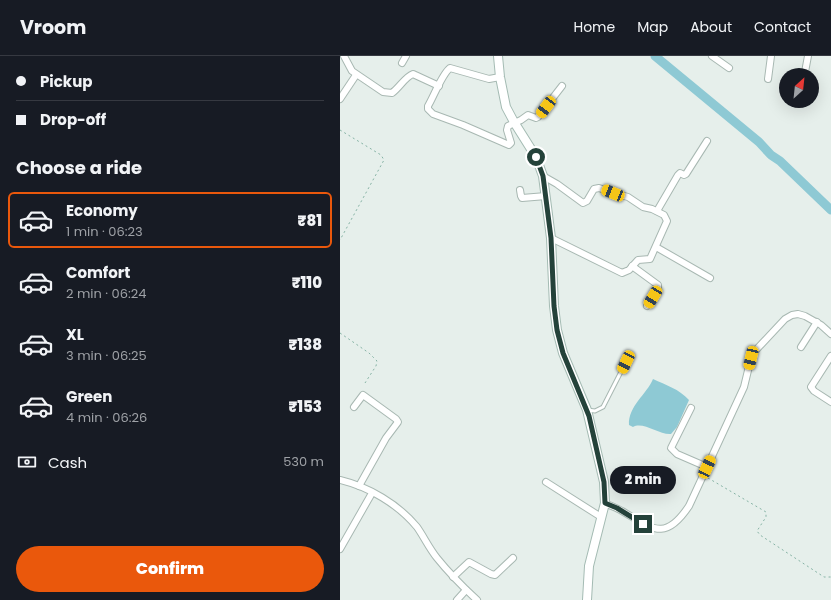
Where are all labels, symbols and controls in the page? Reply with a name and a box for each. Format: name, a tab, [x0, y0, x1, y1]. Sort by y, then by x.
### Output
text: Vroom	[20, 14, 86, 41]
text: Home	[573, 17, 615, 37]
text: Map	[637, 17, 668, 37]
text: About	[690, 17, 732, 37]
text: Contact	[754, 17, 811, 37]
north arrow	[779, 68, 819, 108]
map controls	[779, 68, 819, 108]
text: Pickup	[40, 71, 92, 92]
car	[534, 94, 558, 120]
text: Drop-off	[40, 109, 106, 130]
route start	[527, 148, 545, 166]
text: Choose a ride	[16, 155, 142, 180]
car	[600, 183, 626, 203]
text: Economy	[66, 200, 138, 221]
icon: car	[18, 202, 54, 238]
text: ₹81	[298, 210, 322, 231]
text: 1 min · 06:23	[66, 222, 143, 241]
text: Comfort	[66, 262, 130, 283]
icon: car	[18, 264, 54, 300]
text: ₹110	[292, 272, 322, 293]
text: 2 min · 06:24	[66, 284, 146, 303]
car	[642, 284, 664, 310]
text: XL	[66, 324, 84, 345]
icon: car	[18, 326, 54, 362]
text: ₹138	[288, 334, 322, 355]
car	[742, 345, 760, 371]
text: 3 min · 06:25	[66, 346, 147, 365]
car	[615, 349, 637, 375]
text: Green	[66, 386, 112, 407]
icon: car	[18, 388, 54, 424]
text: ₹153	[288, 396, 322, 417]
text: 4 min · 06:26	[66, 408, 147, 427]
icon: cash	[16, 451, 38, 473]
text: Cash	[48, 452, 87, 473]
text: 530 m	[283, 452, 324, 471]
car	[696, 454, 718, 480]
callout: 2 min	[610, 466, 676, 494]
text: 2 min	[625, 470, 661, 489]
route end	[634, 515, 652, 533]
button: Confirm	[16, 546, 324, 592]

